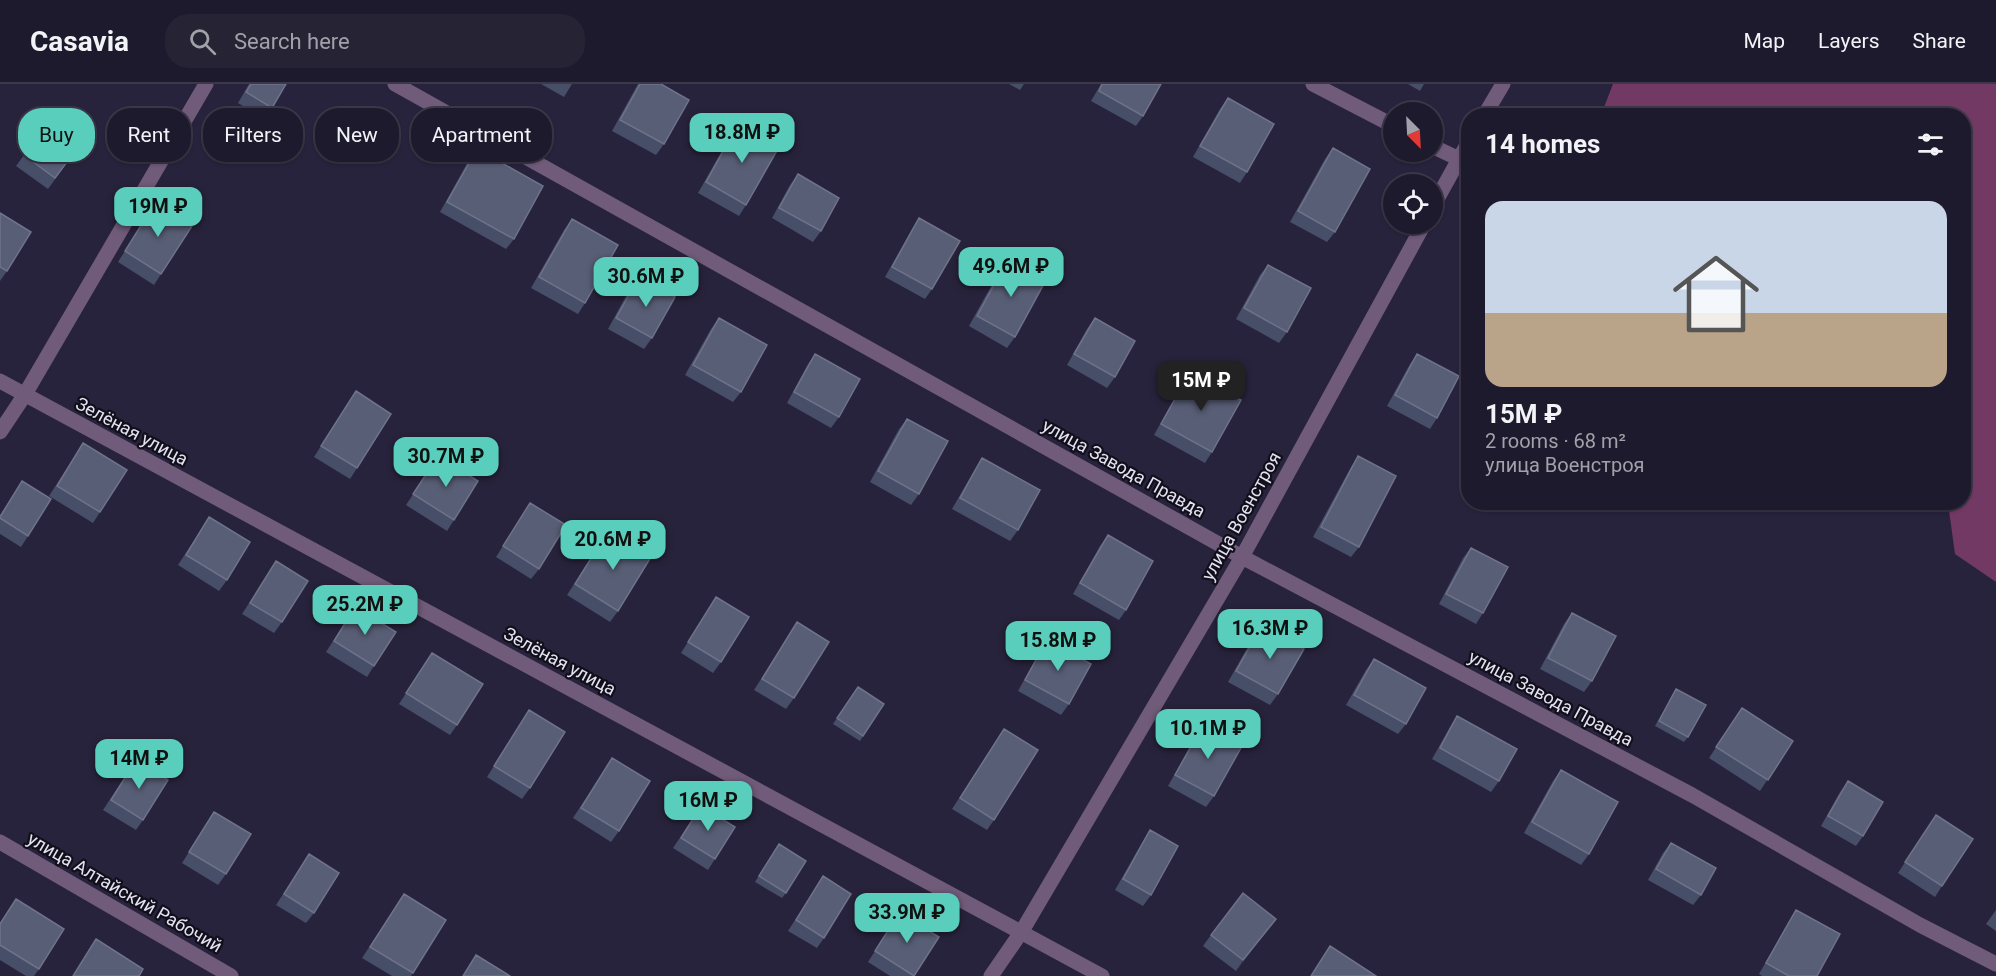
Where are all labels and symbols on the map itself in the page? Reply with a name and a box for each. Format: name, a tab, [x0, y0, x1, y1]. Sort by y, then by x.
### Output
north arrow	[1383, 102, 1443, 162]
pin: 18.8M ₽	[687, 113, 797, 164]
pin: 19M ₽	[116, 187, 200, 238]
pin: 49.6M ₽	[956, 247, 1066, 298]
pin: 30.6M ₽	[591, 257, 701, 308]
pin: 15M ₽	[1159, 361, 1243, 412]
street label: Зелёная улица	[72, 393, 192, 469]
street label: улица Завода Правда	[1039, 414, 1209, 522]
pin: 30.7M ₽	[391, 437, 501, 488]
street label: улица Военстроя	[1197, 448, 1285, 584]
pin: 20.6M ₽	[558, 520, 668, 571]
pin: 25.2M ₽	[310, 585, 420, 636]
pin: 16.3M ₽	[1215, 609, 1325, 660]
pin: 15.8M ₽	[1003, 621, 1113, 672]
street label: Зелёная улица	[500, 623, 620, 699]
street label: улица Завода Правда	[1465, 646, 1637, 750]
pin: 10.1M ₽	[1153, 709, 1263, 760]
pin: 14M ₽	[97, 739, 181, 790]
pin: 16M ₽	[666, 781, 750, 832]
street label: улица Алтайский Рабочий	[24, 828, 226, 956]
pin: 33.9M ₽	[852, 893, 962, 944]

